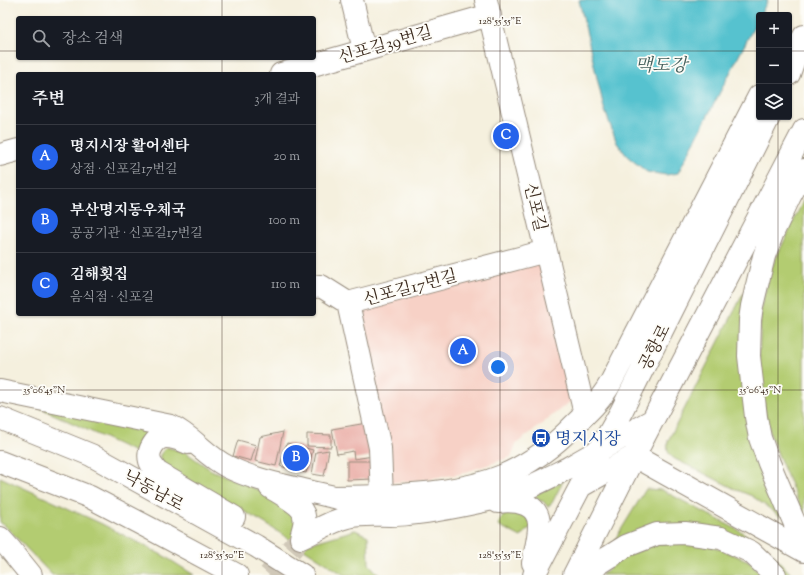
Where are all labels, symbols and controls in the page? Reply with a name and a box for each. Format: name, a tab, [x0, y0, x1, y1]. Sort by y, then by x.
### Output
map controls	[756, 12, 792, 120]
button: +	[756, 12, 792, 48]
text: 128°55'55"E	[479, 14, 521, 29]
search box	[16, 16, 316, 60]
street label: 신포길39번길	[336, 21, 436, 71]
icon: search	[30, 27, 52, 49]
text: 장소 검색	[62, 29, 123, 50]
button: −	[756, 48, 792, 84]
water label: 맥도강	[635, 54, 690, 80]
button: layers	[756, 84, 792, 120]
text: 주변	[32, 88, 65, 112]
text: 3개 결과	[254, 91, 300, 109]
pin: C	[493, 121, 519, 151]
text: 명지시장 활어센타	[70, 137, 189, 158]
text: A	[40, 148, 50, 166]
text: 20 m	[274, 148, 300, 166]
text: 상점 · 신포길17번길	[70, 161, 178, 179]
street label: 신포길	[517, 181, 551, 234]
text: 부산명지동우체국	[70, 201, 186, 222]
text: B	[41, 212, 49, 230]
text: 100 m	[268, 212, 300, 230]
text: 공공기관 · 신포길17번길	[70, 225, 203, 243]
text: 김해횟집	[70, 265, 128, 286]
street label: 신포길17번길	[361, 265, 460, 313]
text: C	[40, 276, 50, 294]
text: 110 m	[271, 276, 300, 294]
text: 음식점 · 신포길	[70, 289, 154, 307]
street label: 공항로	[634, 320, 678, 375]
pin: A	[450, 336, 476, 366]
your location	[488, 357, 508, 377]
text: 35°06'45"N	[23, 383, 65, 398]
text: 35°06'45"N	[739, 383, 781, 398]
bus stop icon: 명지시장	[530, 427, 552, 449]
place label: 명지시장	[555, 428, 621, 452]
pin: B	[283, 443, 309, 473]
street label: 낙동남로	[118, 465, 188, 518]
text: 128°55'50"E	[200, 548, 244, 563]
text: 128°55'55"E	[479, 548, 521, 563]

